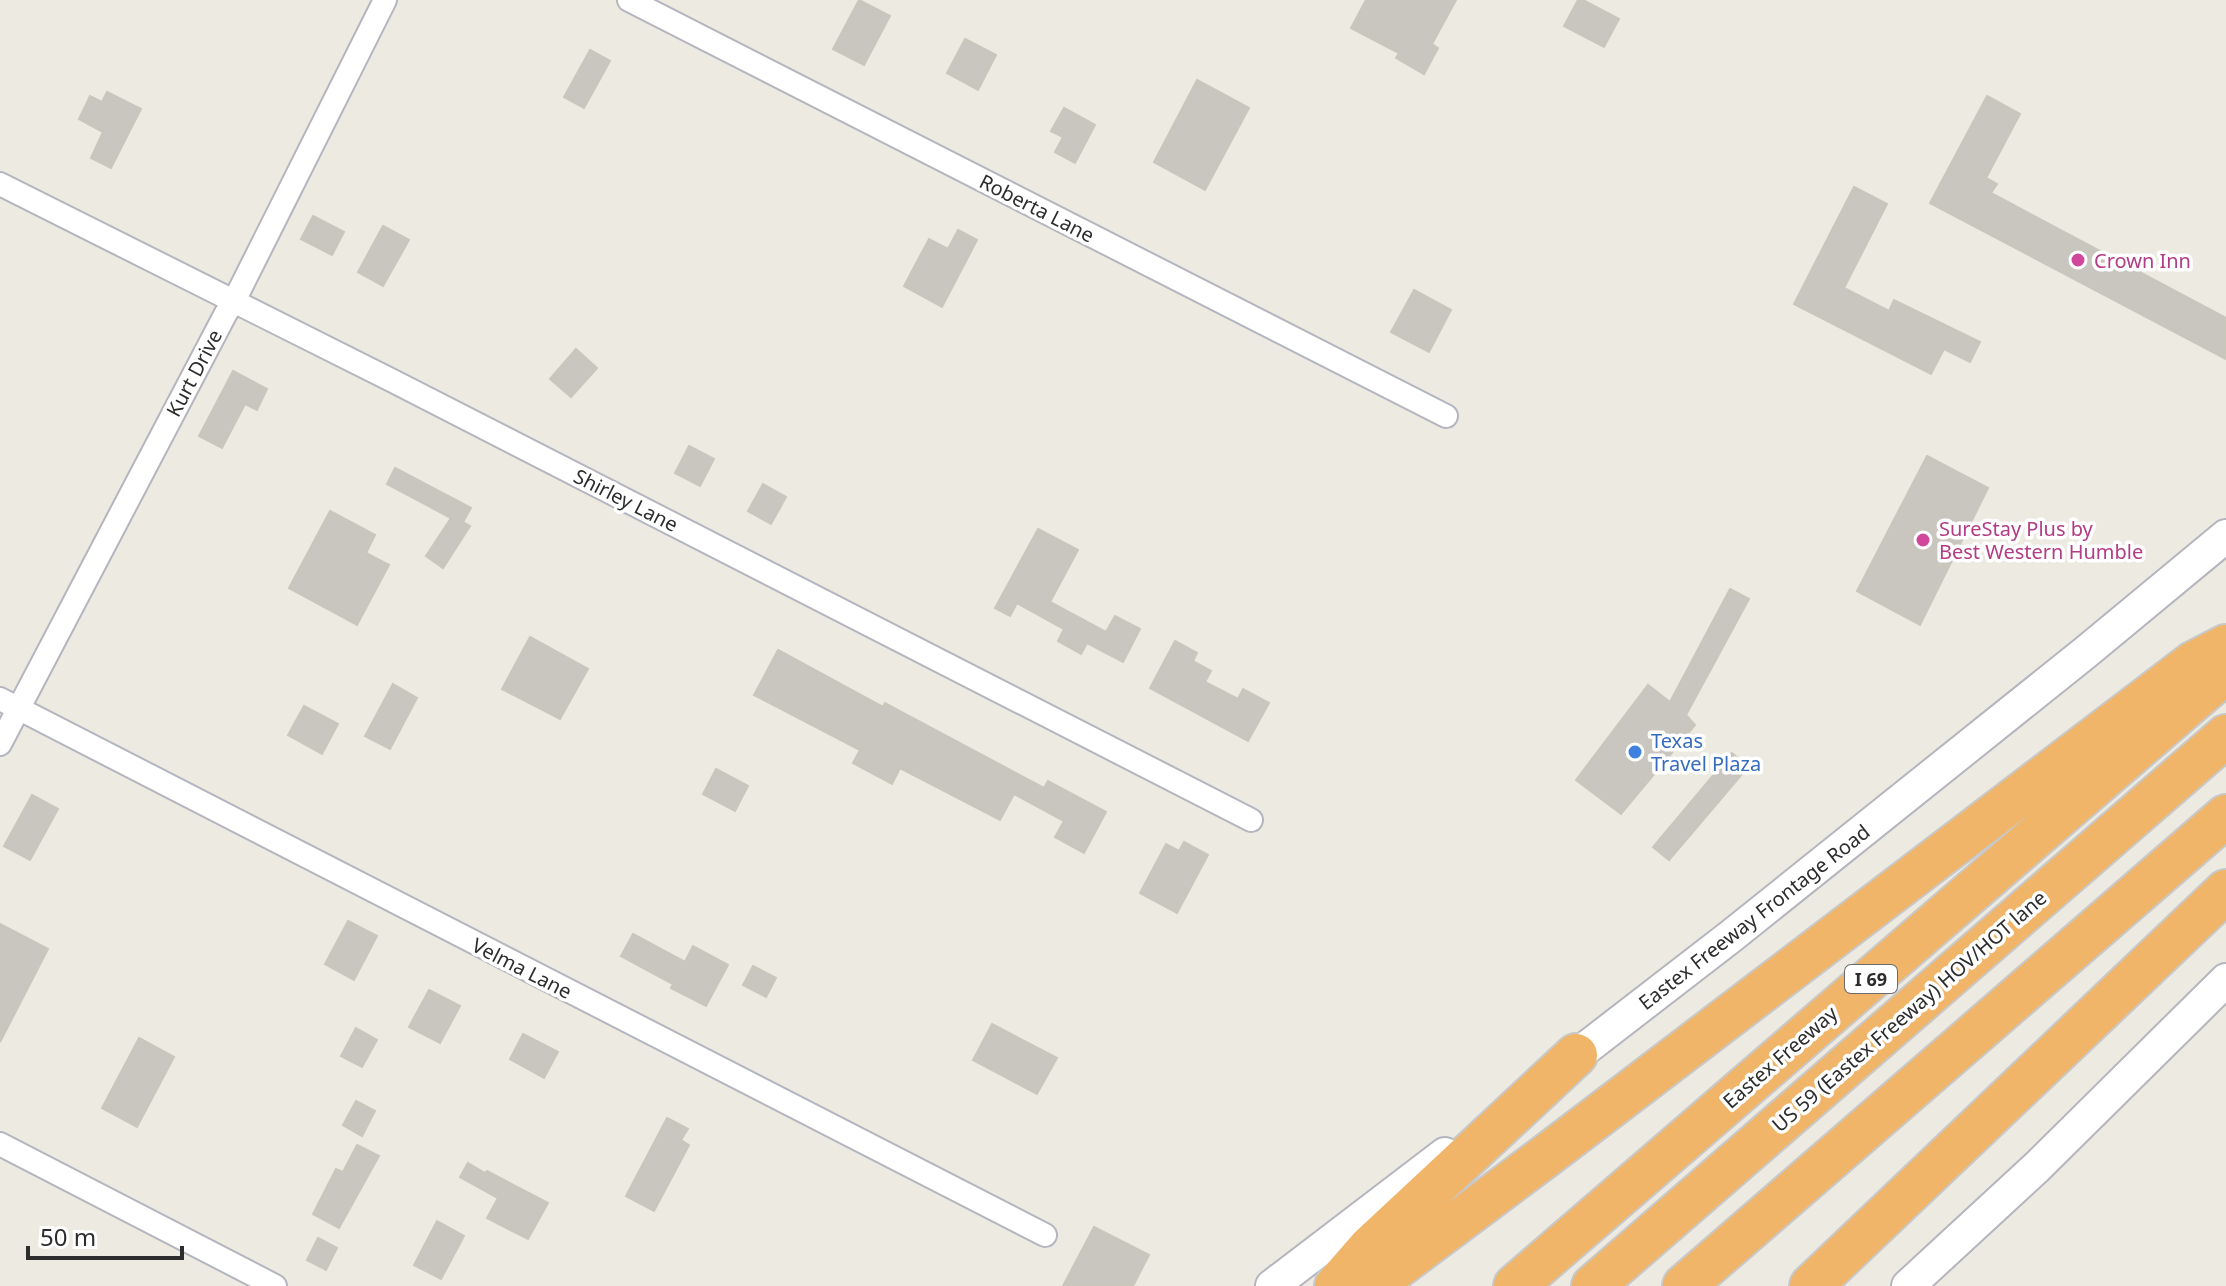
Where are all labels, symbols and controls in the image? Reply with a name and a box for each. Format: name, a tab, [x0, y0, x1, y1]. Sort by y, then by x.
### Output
street label: Roberta Lane	[975, 168, 1099, 248]
place label: Crown Inn	[2094, 247, 2191, 274]
marker: Crown Inn	[2069, 251, 2087, 269]
street label: Kurt Drive	[160, 325, 228, 421]
street label: Shirley Lane	[569, 462, 683, 538]
place label: SureStay Plus by Best Western Humble	[1939, 515, 2143, 565]
marker: SureStay Plus by Best Western Humble	[1914, 531, 1932, 549]
place label: Texas Travel Plaza	[1651, 727, 1761, 777]
marker: Texas Travel Plaza	[1626, 743, 1644, 761]
street label: Eastex Freeway Frontage Road	[1633, 818, 1875, 1016]
street label: US 59 (Eastex Freeway) HOV/HOT lane	[1767, 885, 2051, 1137]
street label: Velma Lane	[468, 931, 576, 1005]
road number: I 69	[1845, 965, 1897, 993]
street label: Eastex Freeway	[1718, 1001, 1842, 1113]
scale bar	[28, 1210, 182, 1260]
text: 50 m	[40, 1220, 96, 1253]

